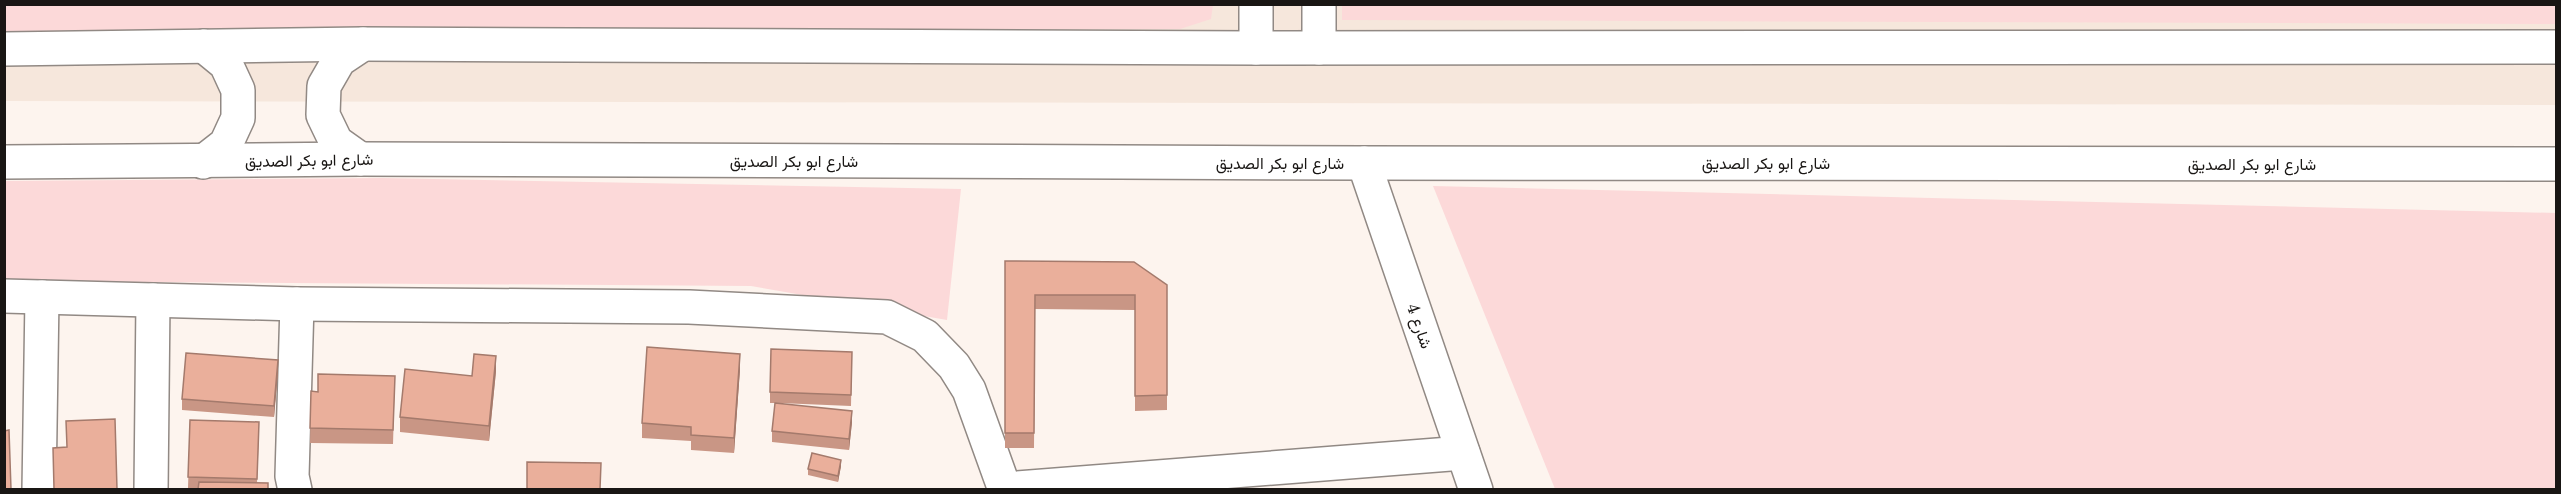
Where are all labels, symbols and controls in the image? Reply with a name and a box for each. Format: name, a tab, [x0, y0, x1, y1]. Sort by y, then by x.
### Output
street label: شارع ابو بكر الصديق	[245, 149, 373, 173]
street label: شارع ابو بكر الصديق	[730, 151, 858, 173]
street label: شارع ابو بكر الصديق	[1216, 153, 1344, 175]
street label: شارع ابو بكر الصديق	[1702, 153, 1830, 175]
street label: شارع ابو بكر الصديق	[2188, 154, 2316, 176]
street label: شارع 4	[1401, 301, 1437, 352]

